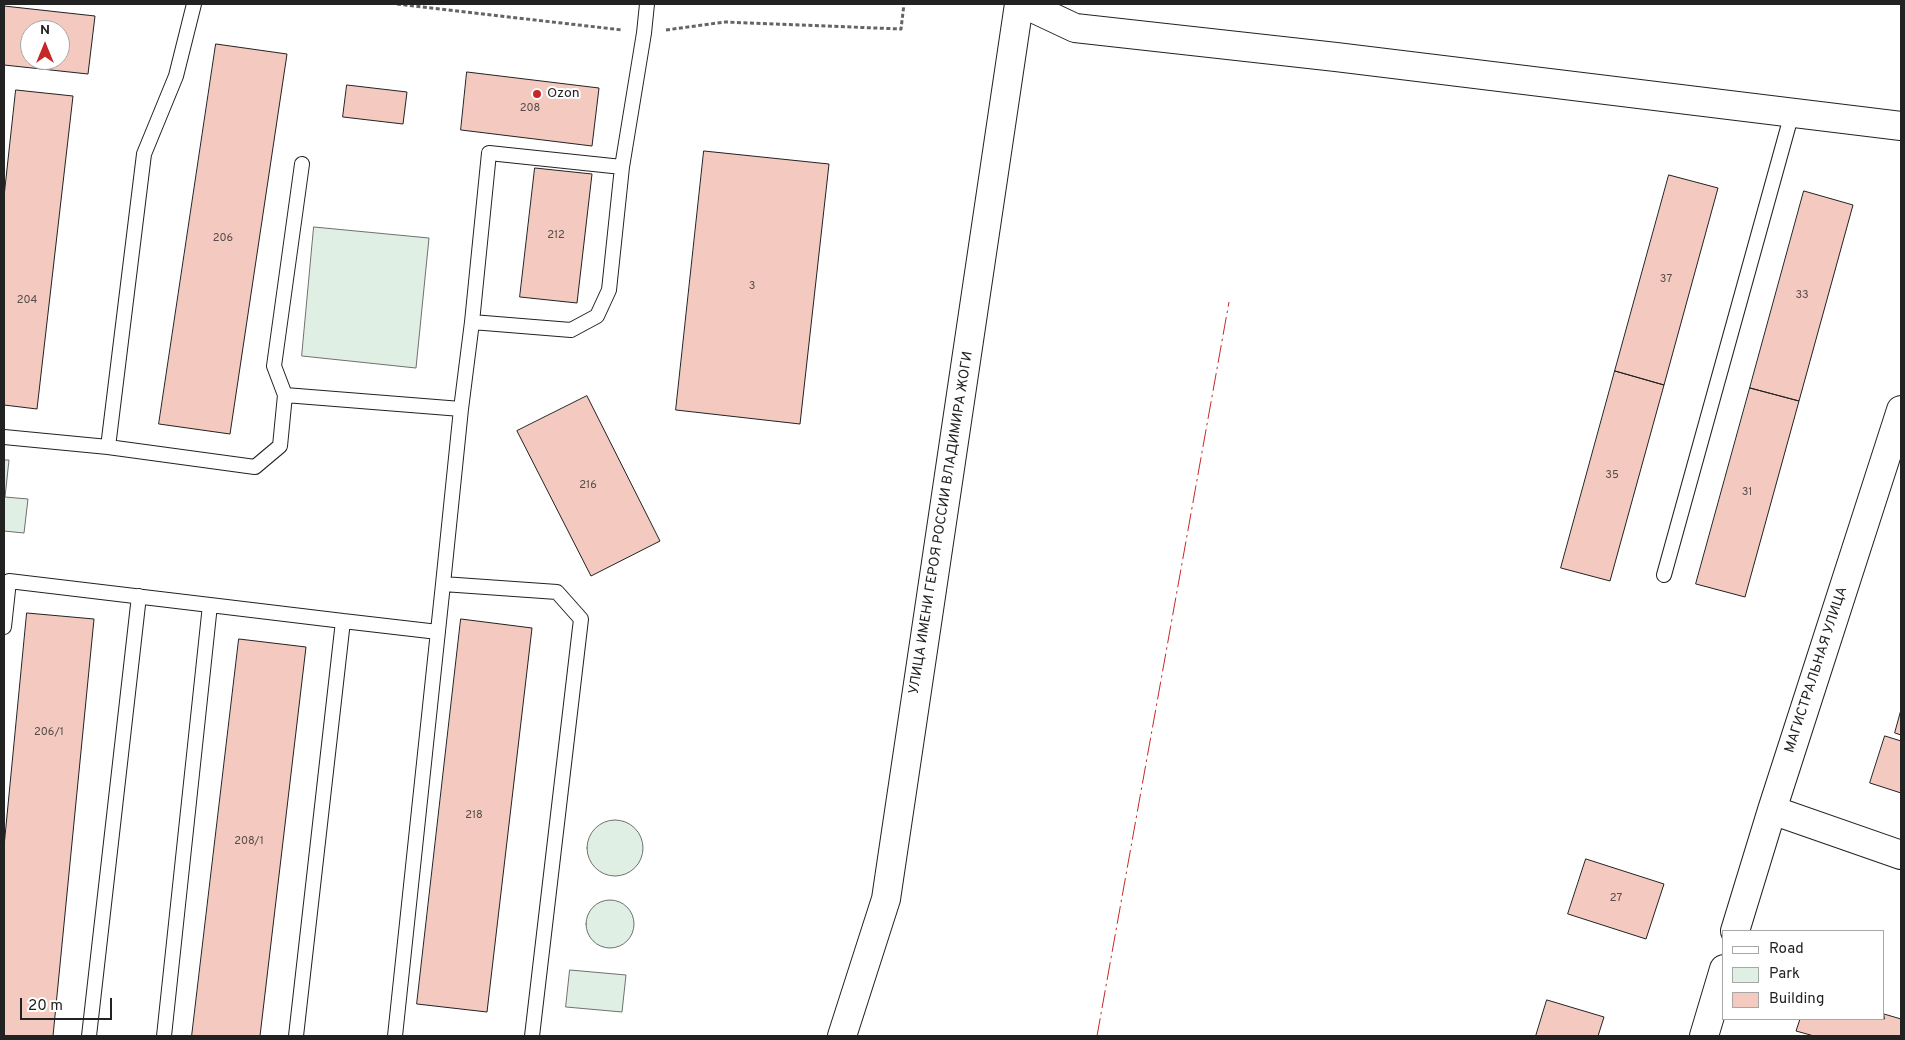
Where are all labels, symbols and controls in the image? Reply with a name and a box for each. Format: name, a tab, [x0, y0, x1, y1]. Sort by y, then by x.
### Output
north arrow	[20, 20, 70, 70]
text: N	[40, 22, 50, 39]
place label: Ozon	[547, 86, 580, 102]
marker: Ozon	[531, 88, 543, 100]
house number: 208	[520, 102, 540, 116]
house number: 212	[547, 229, 565, 243]
house number: 206	[213, 232, 233, 246]
house number: 37	[1660, 273, 1672, 287]
house number: 3	[749, 280, 755, 294]
house number: 33	[1795, 289, 1809, 303]
house number: 204	[17, 294, 37, 308]
street label: УЛИЦА ИМЕНИ ГЕРОЯ РОССИИ ВЛАДИМИРА ЖОГИ	[907, 350, 977, 696]
house number: 35	[1605, 469, 1619, 483]
house number: 216	[579, 479, 597, 493]
house number: 31	[1742, 486, 1752, 500]
street label: МАГИСТРАЛЬНАЯ УЛИЦА	[1782, 585, 1852, 755]
house number: 206/1	[34, 726, 64, 740]
house number: 218	[465, 809, 483, 823]
house number: 208/1	[234, 835, 264, 849]
house number: 27	[1610, 892, 1622, 906]
legend	[1722, 930, 1885, 1020]
text: Road	[1769, 940, 1804, 959]
text: Park	[1769, 965, 1800, 984]
scale bar	[22, 988, 115, 1020]
text: Building	[1769, 990, 1824, 1009]
text: 20 m	[28, 997, 63, 1016]

